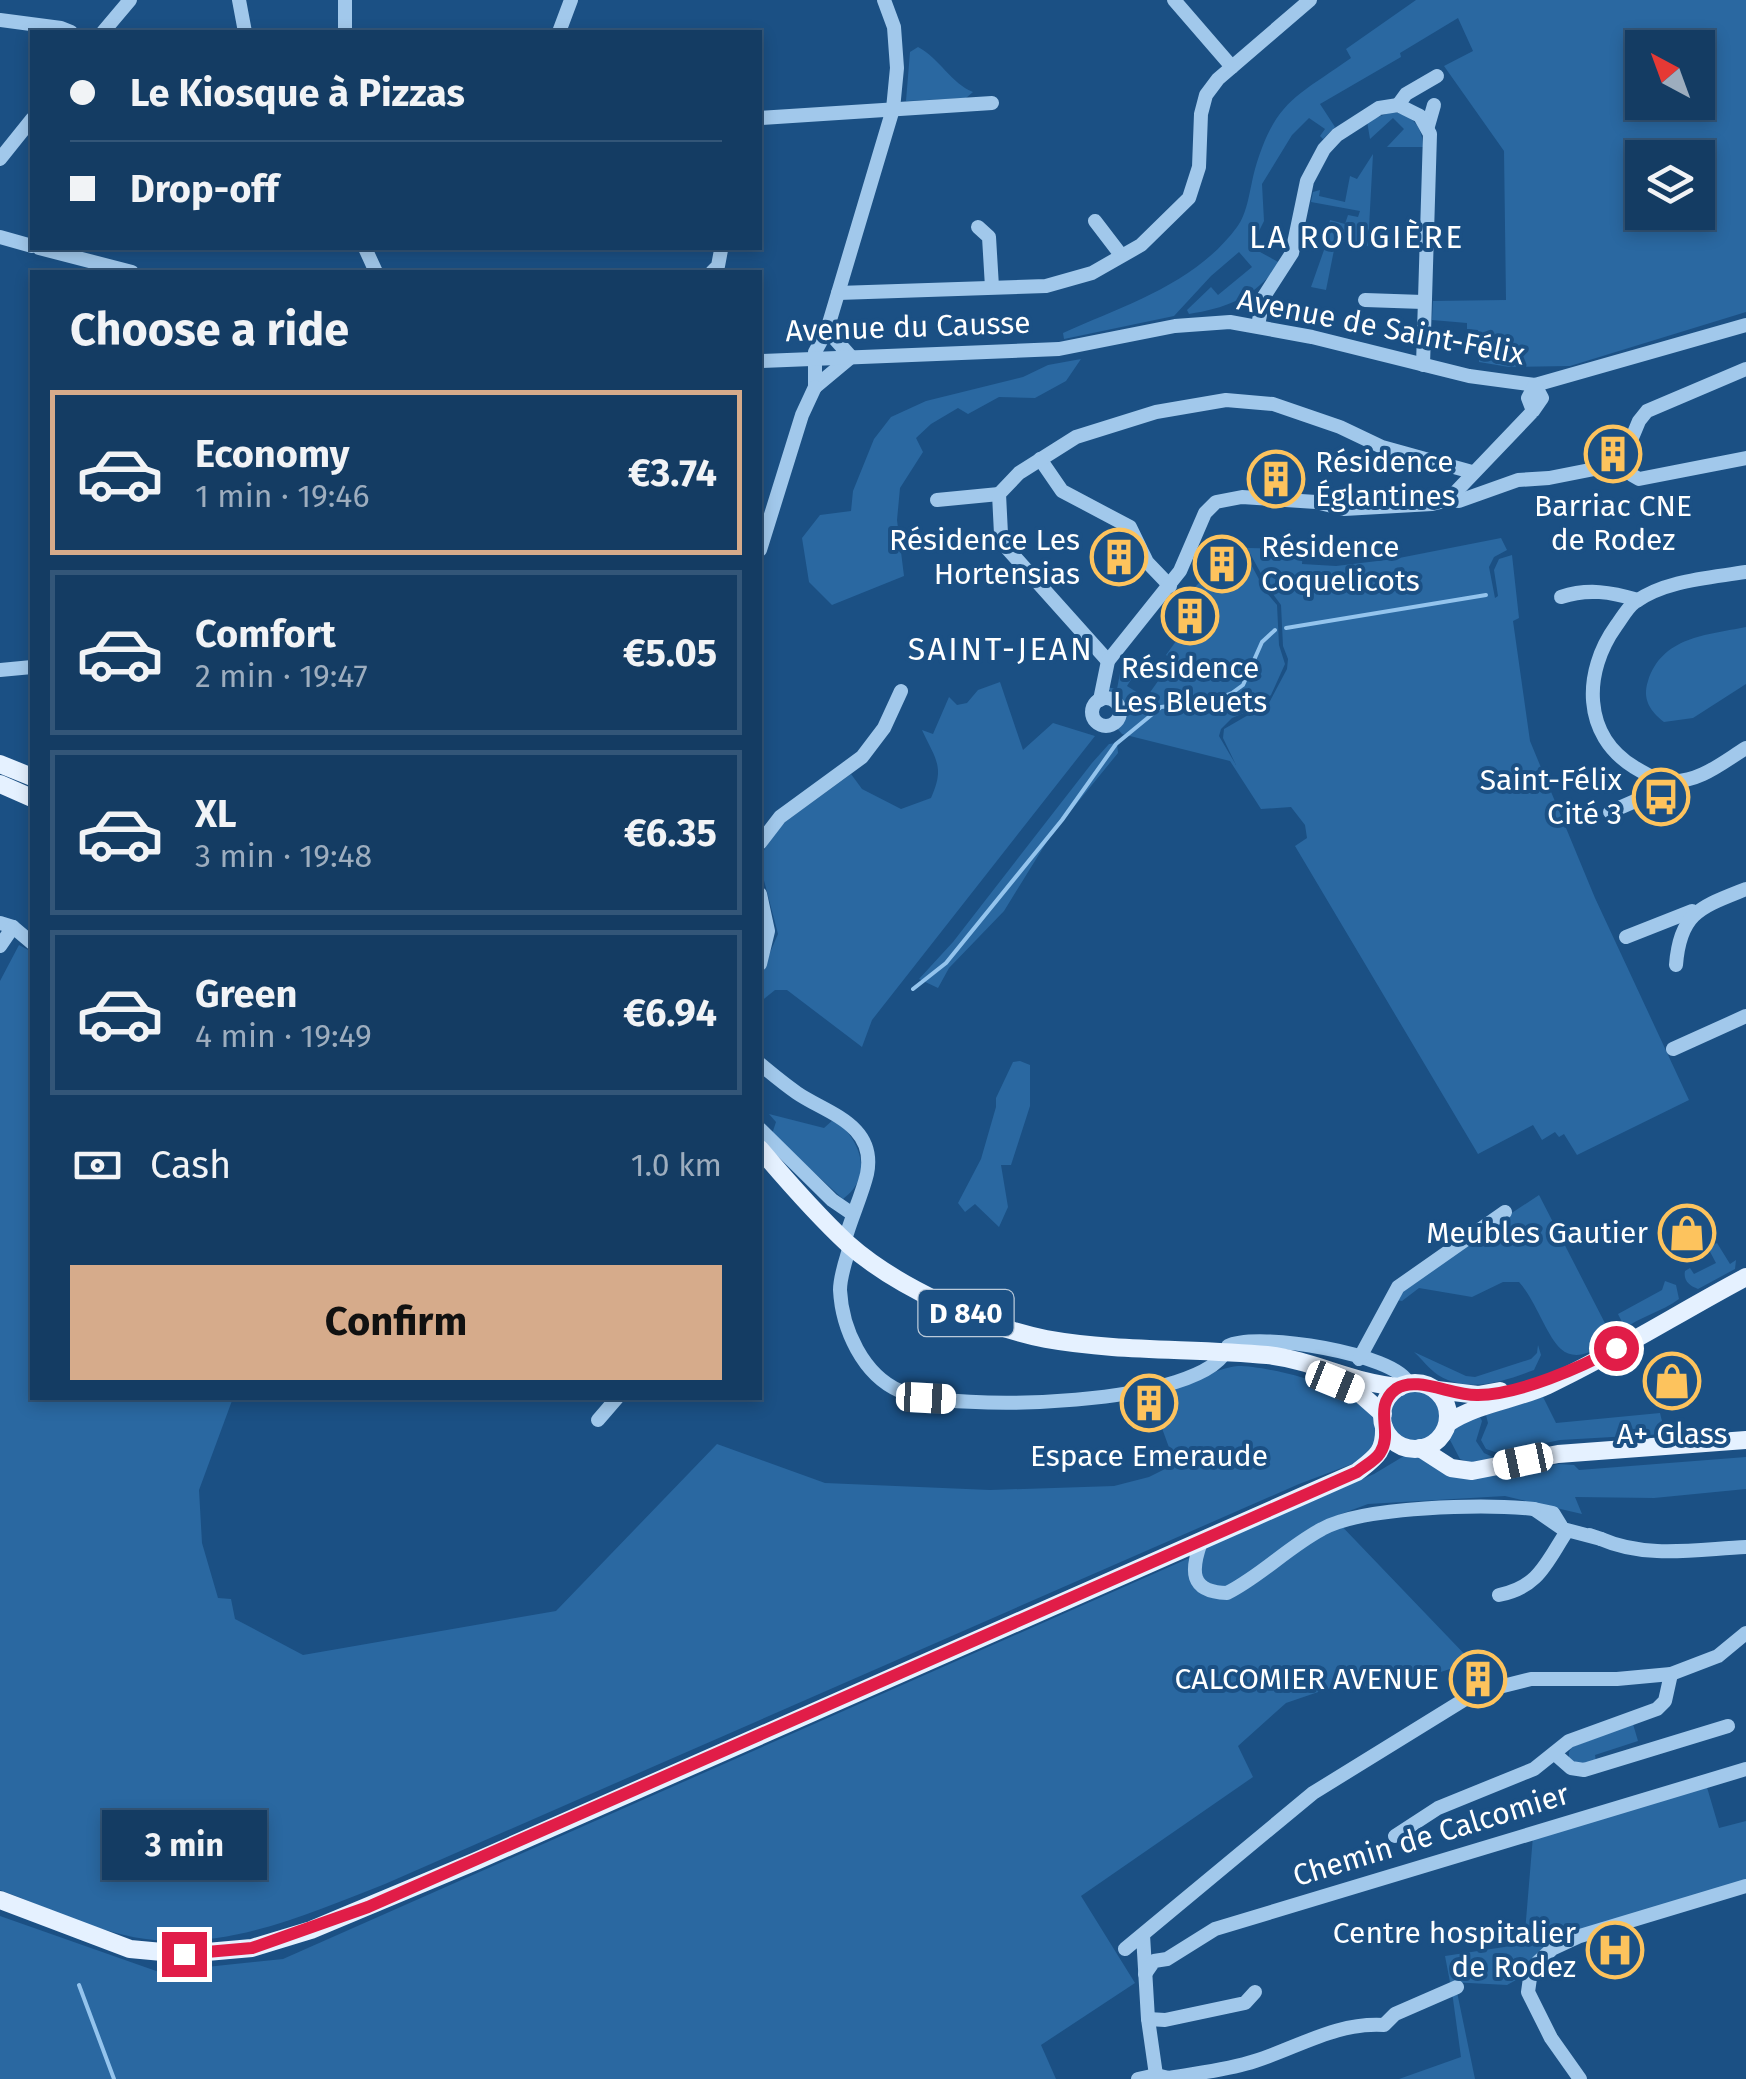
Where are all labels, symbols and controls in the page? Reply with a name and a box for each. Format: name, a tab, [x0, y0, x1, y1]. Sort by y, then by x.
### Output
north arrow	[1625, 30, 1715, 120]
map controls	[1625, 30, 1715, 230]
text: Le Kiosque à Pizzas	[130, 70, 465, 116]
button: layers	[1625, 140, 1715, 230]
text: Drop-off	[130, 166, 278, 212]
district label: LA ROUGIÈRE	[1249, 218, 1465, 256]
street label: Avenue de Saint-Félix	[1234, 281, 1528, 373]
text: Choose a ride	[70, 303, 349, 357]
street label: Avenue du Causse	[785, 305, 1031, 349]
building icon: Barriac CNE de Rodez	[1583, 424, 1643, 484]
icon: car	[75, 428, 165, 518]
text: Economy	[195, 431, 350, 477]
place label: Résidence Églantines	[1315, 444, 1456, 514]
building icon: Résidence Églantines	[1246, 449, 1306, 509]
text: €3.74	[628, 450, 717, 496]
text: 1 min · 19:46	[195, 477, 369, 515]
place label: Barriac CNE de Rodez	[1534, 488, 1692, 558]
place label: Résidence Les Hortensias	[889, 522, 1080, 592]
building icon: Résidence Les Hortensias	[1089, 527, 1149, 587]
place label: Résidence Coquelicots	[1261, 529, 1420, 599]
building icon: Résidence Coquelicots	[1192, 534, 1252, 594]
building icon: Résidence Les Bleuets	[1160, 586, 1220, 646]
icon: car	[75, 608, 165, 698]
text: Comfort	[195, 611, 336, 657]
text: €5.05	[623, 630, 717, 676]
district label: SAINT-JEAN	[908, 630, 1094, 668]
place label: Résidence Les Bleuets	[1113, 650, 1267, 720]
text: 2 min · 19:47	[195, 657, 368, 695]
place label: Saint-Félix Cité 3	[1480, 762, 1622, 832]
bus stop icon: Saint-Félix Cité 3	[1631, 767, 1691, 827]
icon: car	[75, 788, 165, 878]
text: XL	[195, 791, 237, 837]
text: €6.35	[624, 810, 717, 856]
text: 3 min · 19:48	[195, 837, 372, 875]
icon: car	[75, 968, 165, 1058]
text: Green	[195, 971, 298, 1017]
text: €6.94	[623, 990, 717, 1036]
text: 4 min · 19:49	[195, 1017, 372, 1055]
icon: cash	[70, 1138, 125, 1193]
text: Cash	[150, 1142, 231, 1188]
text: 1.0 km	[631, 1146, 722, 1184]
shop icon: Meubles Gautier	[1657, 1203, 1717, 1263]
place label: Meubles Gautier	[1426, 1215, 1648, 1251]
button: Confirm	[70, 1265, 722, 1380]
road number: D 840	[918, 1290, 1014, 1336]
route start	[1594, 1326, 1639, 1371]
shop icon: A+ Glass	[1642, 1351, 1702, 1411]
car	[1302, 1357, 1368, 1407]
building icon: Espace Emeraude	[1119, 1373, 1179, 1433]
car	[895, 1381, 957, 1415]
place label: A+ Glass	[1616, 1416, 1728, 1452]
place label: Espace Emeraude	[1030, 1438, 1268, 1474]
car	[1491, 1440, 1555, 1482]
building icon: CALCOMIER AVENUE	[1448, 1649, 1508, 1709]
place label: CALCOMIER AVENUE	[1174, 1661, 1439, 1697]
street label: Chemin de Calcomier	[1289, 1776, 1574, 1894]
callout: 3 min	[101, 1809, 266, 1879]
text: 3 min	[145, 1826, 224, 1864]
place label: Centre hospitalier de Rodez	[1333, 1915, 1576, 1985]
hospital icon: Centre hospitalier de Rodez	[1585, 1920, 1645, 1980]
route end	[162, 1932, 207, 1977]

